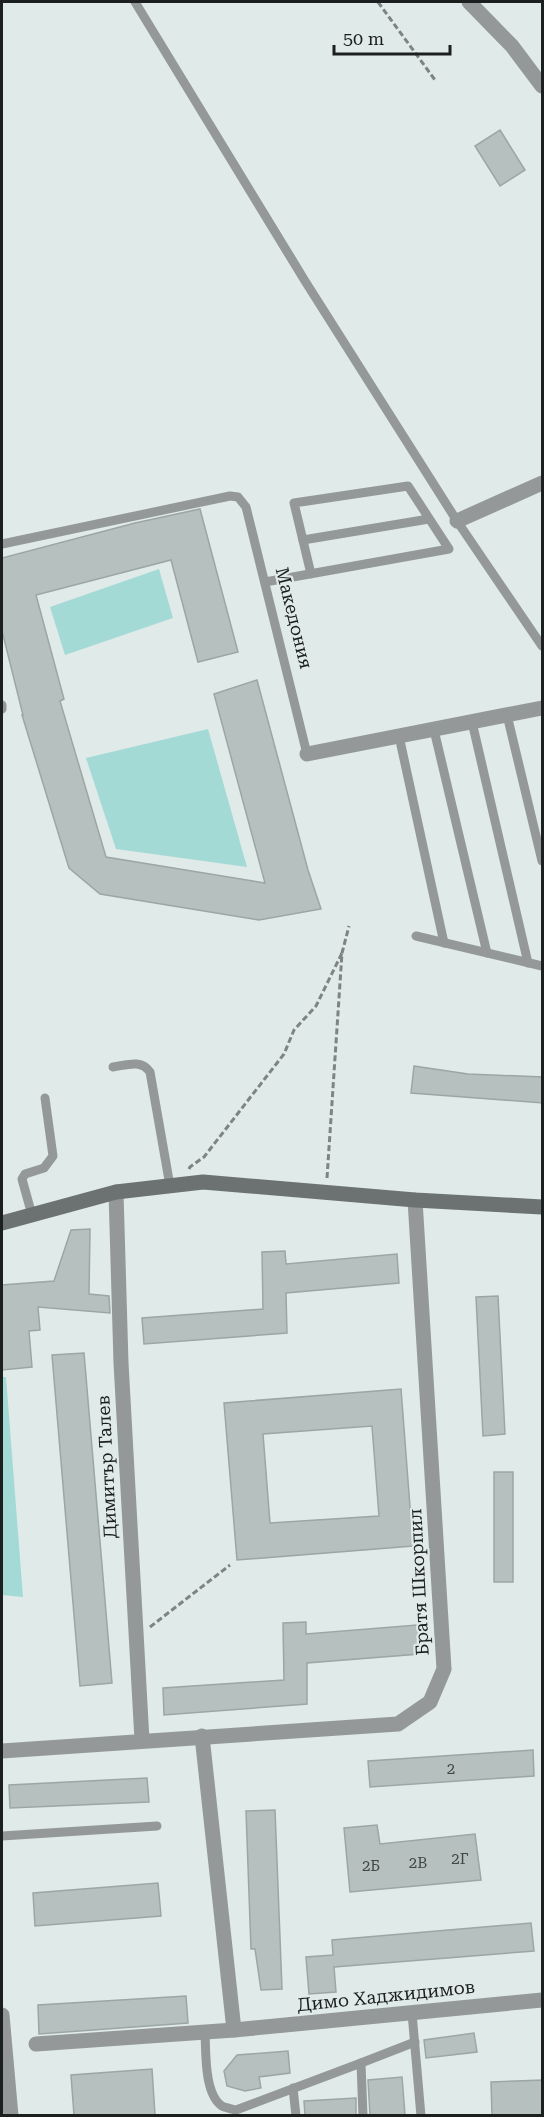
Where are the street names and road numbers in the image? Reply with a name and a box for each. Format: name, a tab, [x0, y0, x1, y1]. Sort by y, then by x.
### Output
street label: Македония	[272, 565, 317, 671]
street label: Димитър Талев	[92, 1395, 121, 1539]
street label: Братя Шкорпил	[404, 1508, 433, 1656]
street label: Димо Хаджидимов	[296, 1976, 476, 2015]

